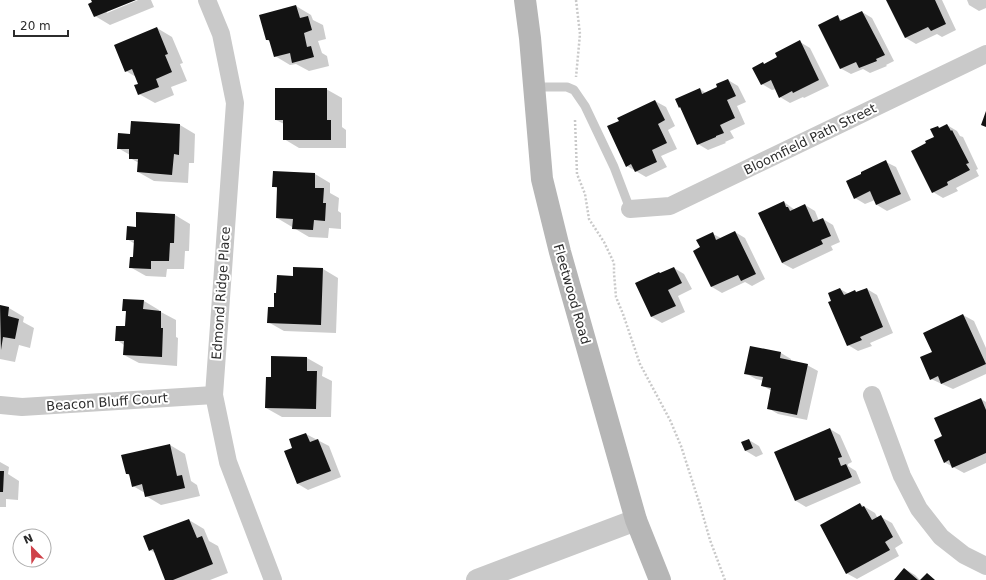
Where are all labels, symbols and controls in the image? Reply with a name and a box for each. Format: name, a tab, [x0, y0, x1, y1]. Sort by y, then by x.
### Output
scale bar	[14, 12, 68, 38]
text: 20 m	[20, 19, 51, 33]
street label: Bloomfield Path Street	[741, 100, 879, 178]
street label: Edmond Ridge Place	[209, 226, 233, 360]
street label: Fleetwood Road	[550, 242, 594, 346]
street label: Beacon Bluff Court	[46, 390, 168, 414]
north arrow	[12, 528, 52, 568]
text: N	[22, 531, 35, 547]

